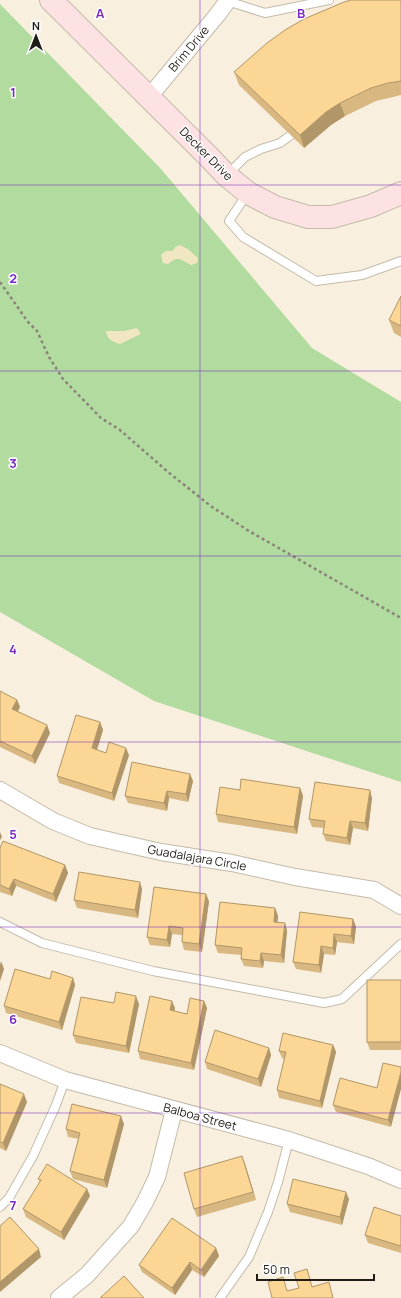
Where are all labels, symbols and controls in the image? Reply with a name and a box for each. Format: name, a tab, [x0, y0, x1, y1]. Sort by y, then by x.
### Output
text: A	[96, 4, 105, 22]
text: B	[297, 4, 305, 22]
north arrow	[16, 16, 56, 56]
text: N	[32, 18, 40, 33]
street label: Brim Drive	[164, 22, 213, 75]
text: 1	[10, 83, 16, 101]
street label: Decker Drive	[176, 123, 237, 184]
text: 2	[9, 269, 17, 287]
text: 3	[9, 454, 17, 472]
text: 4	[9, 640, 17, 658]
text: 5	[9, 825, 17, 843]
street label: Guadalajara Circle	[146, 840, 248, 875]
text: 6	[9, 1010, 17, 1028]
street label: Balboa Street	[162, 1099, 239, 1135]
text: 7	[10, 1196, 17, 1214]
scale bar	[257, 1256, 374, 1282]
text: 50 m	[263, 1261, 290, 1278]

